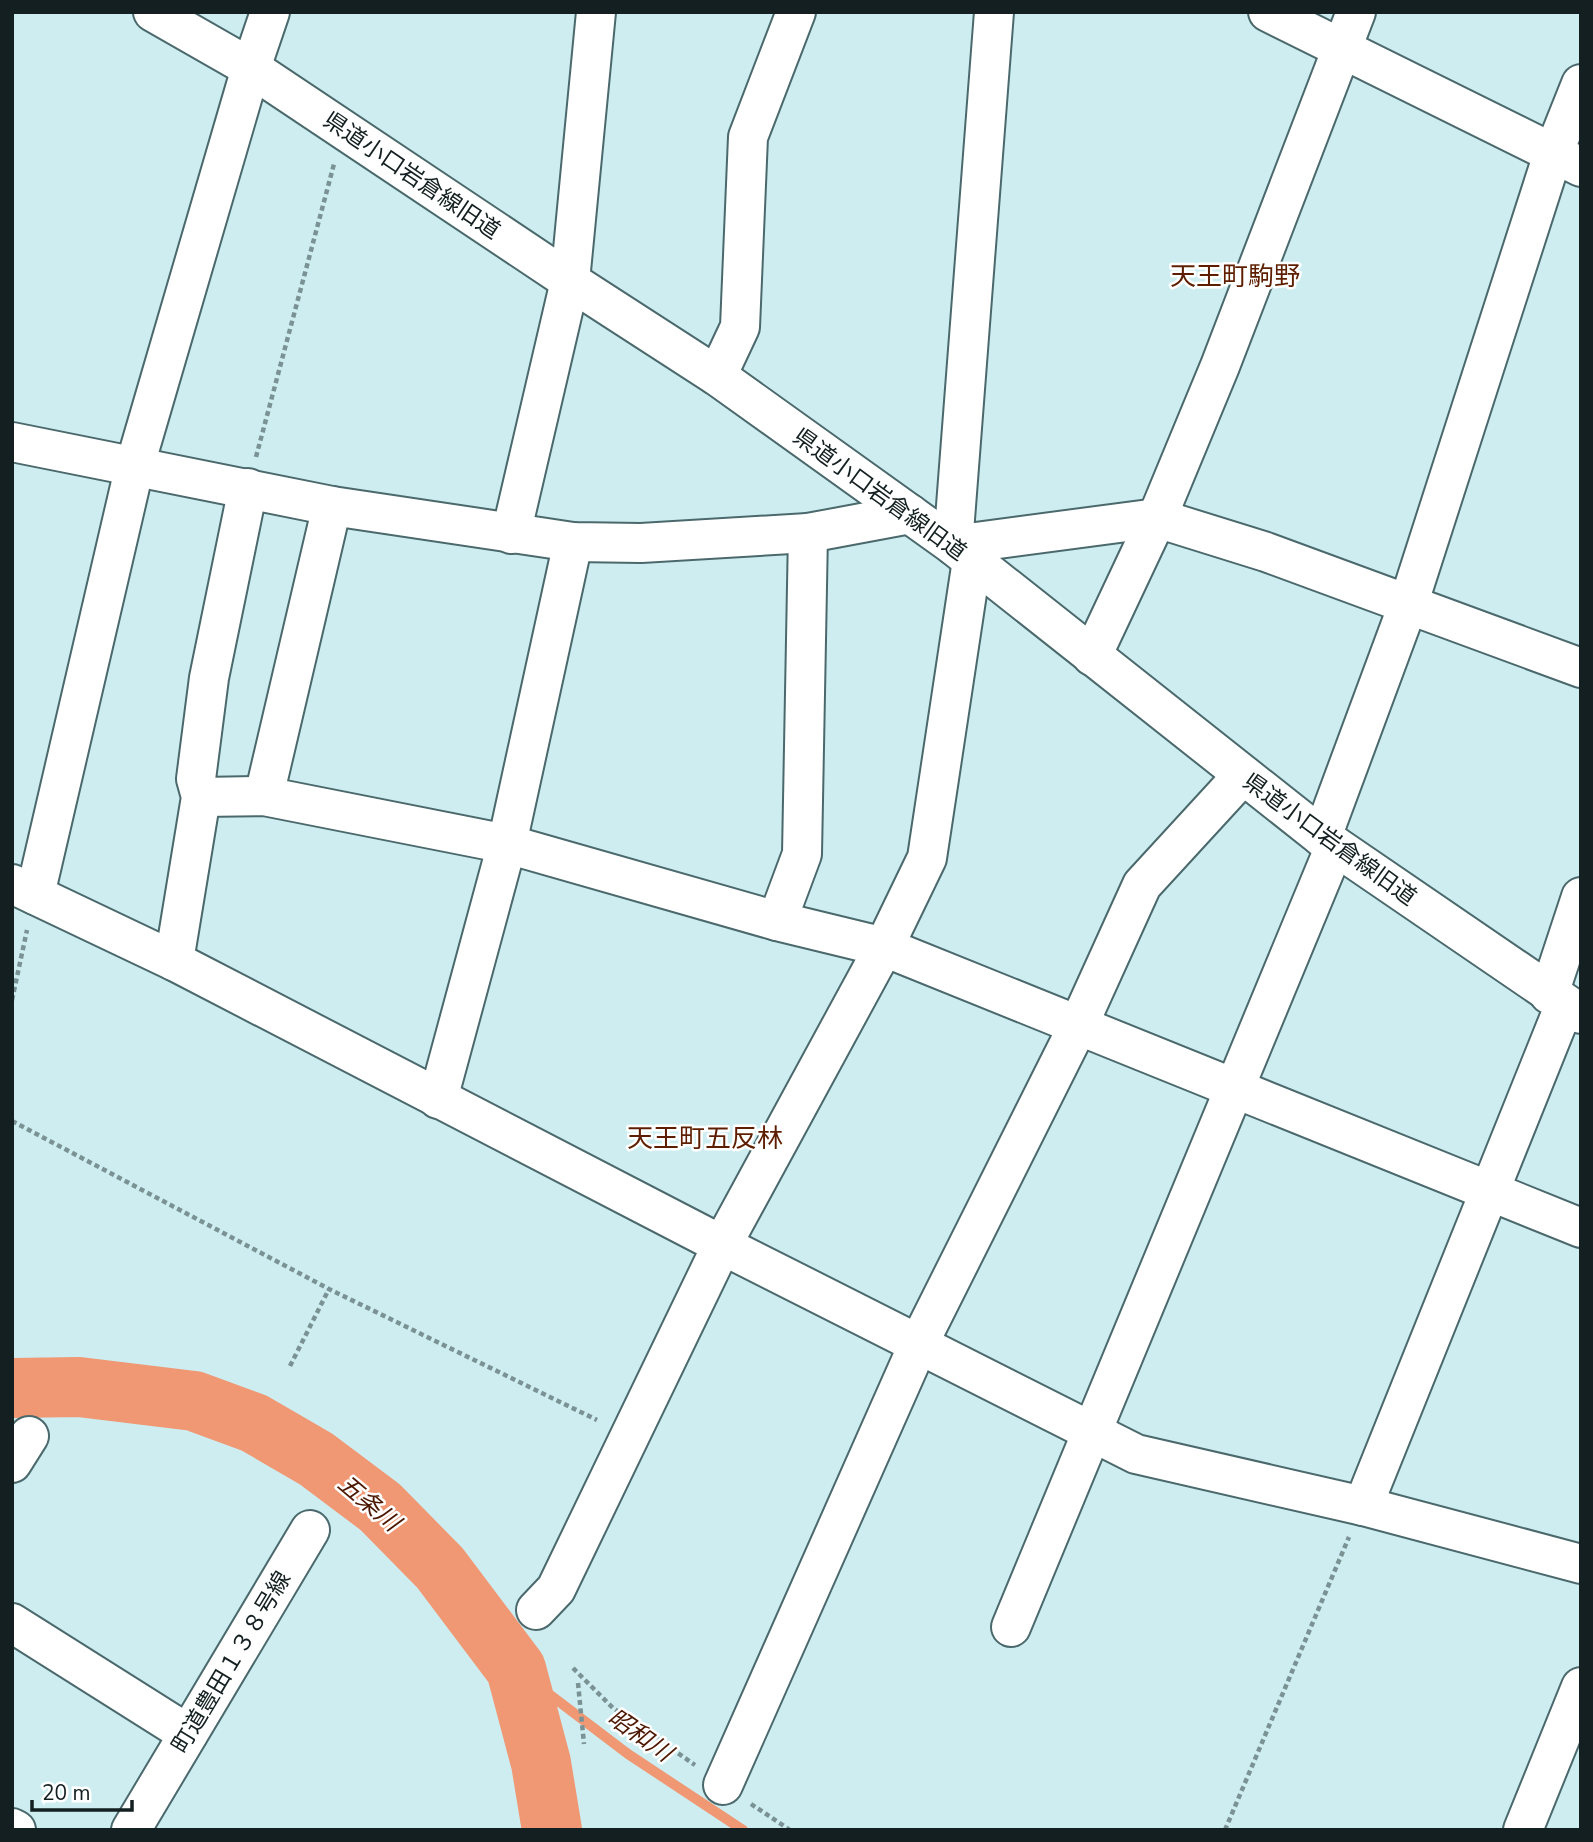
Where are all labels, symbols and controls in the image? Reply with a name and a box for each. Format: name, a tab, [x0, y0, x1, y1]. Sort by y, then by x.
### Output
street label: 県道小口岩倉線旧道	[317, 105, 506, 246]
district label: 天王町駒野	[1170, 259, 1300, 294]
street label: 県道小口岩倉線旧道	[787, 421, 973, 568]
street label: 県道小口岩倉線旧道	[1237, 766, 1423, 913]
district label: 天王町五反林	[627, 1121, 783, 1156]
water label: 五条川	[331, 1468, 409, 1540]
street label: 町道豊田１３８号線	[165, 1566, 298, 1759]
water label: 昭和川	[601, 1701, 681, 1770]
scale bar	[32, 1769, 131, 1813]
text: 20 m	[42, 1779, 91, 1807]

